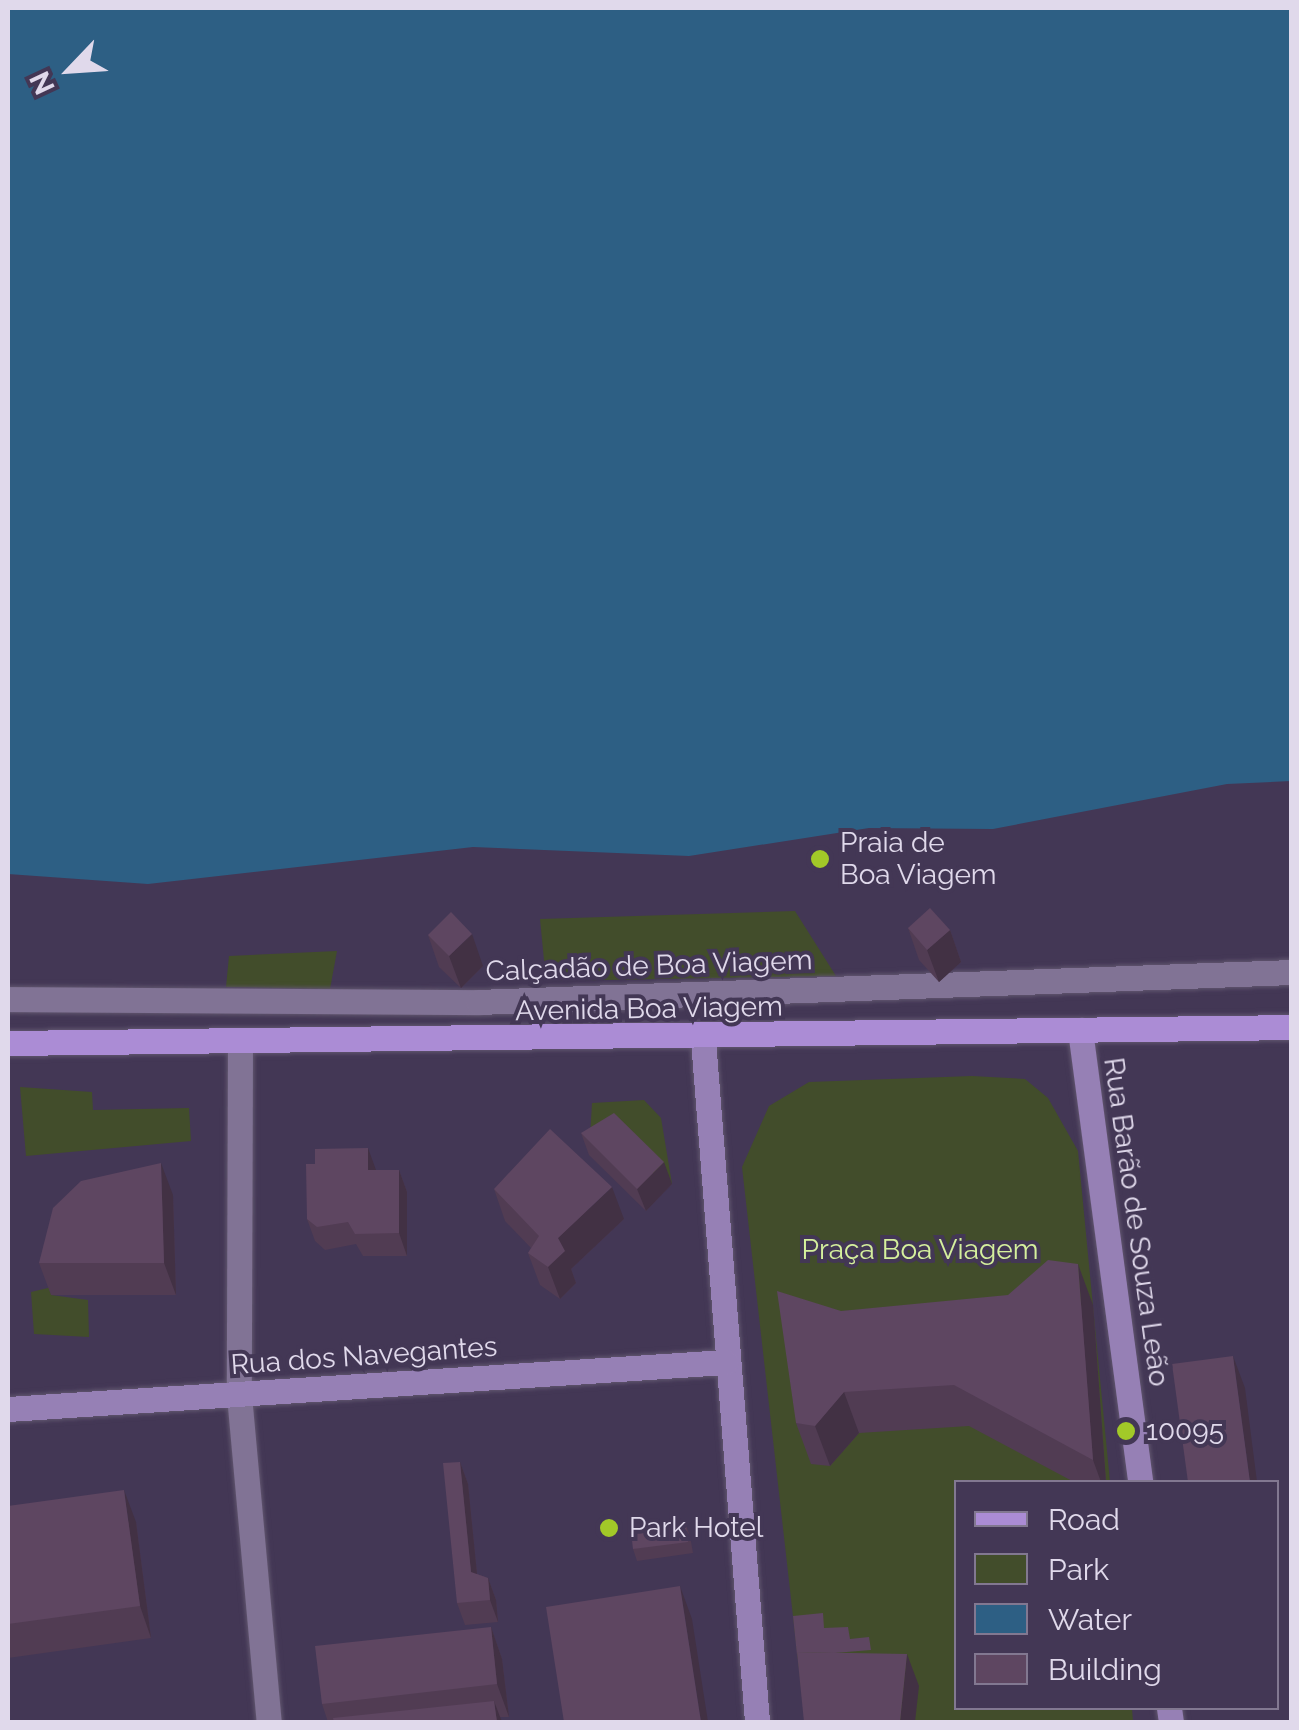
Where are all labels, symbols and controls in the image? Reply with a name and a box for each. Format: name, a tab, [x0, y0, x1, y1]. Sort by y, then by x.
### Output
north arrow	[20, 20, 120, 120]
text: N	[23, 66, 62, 100]
place label: Praia de Boa Viagem	[840, 826, 998, 892]
marker: Praia de Boa Viagem	[809, 848, 831, 870]
street label: Calçadão de Boa Viagem	[485, 943, 813, 989]
street label: Avenida Boa Viagem	[514, 990, 784, 1028]
street label: Rua Barão de Souza Leão	[1096, 1055, 1176, 1389]
park label: Praça Boa Viagem	[801, 1233, 1039, 1267]
street label: Rua dos Navegantes	[230, 1330, 498, 1382]
place label: 10095	[1146, 1414, 1224, 1448]
marker: 10095	[1115, 1420, 1137, 1442]
legend	[954, 1480, 1279, 1710]
text: Road	[1048, 1502, 1120, 1537]
place label: Park Hotel	[629, 1511, 763, 1545]
marker: Park Hotel	[598, 1517, 620, 1539]
text: Park	[1048, 1552, 1109, 1587]
text: Water	[1048, 1602, 1132, 1637]
text: Building	[1048, 1652, 1162, 1687]

